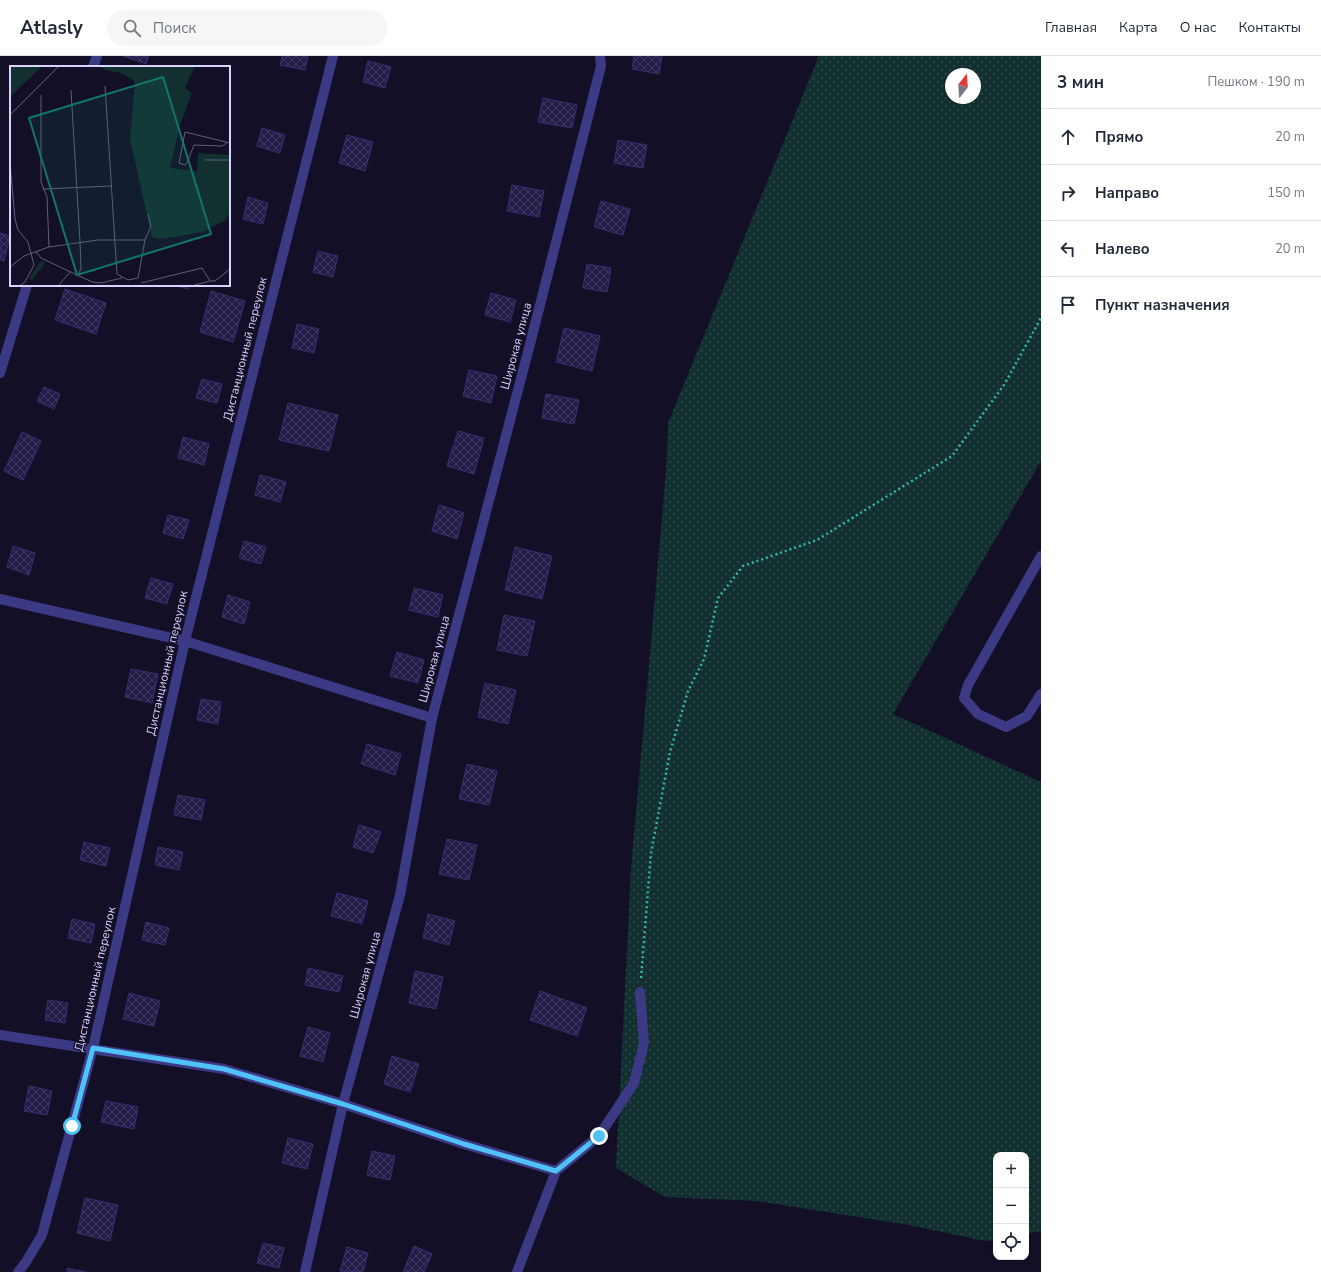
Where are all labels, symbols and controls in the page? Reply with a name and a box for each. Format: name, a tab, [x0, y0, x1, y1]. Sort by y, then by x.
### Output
search box	[107, 10, 387, 46]
text: Atlasly	[20, 15, 83, 41]
icon: search	[121, 17, 143, 39]
text: Поиск	[153, 18, 196, 38]
text: Главная	[1045, 18, 1097, 37]
text: Карта	[1119, 18, 1158, 37]
text: О нас	[1180, 18, 1216, 37]
text: Контакты	[1238, 18, 1301, 37]
inset map	[10, 66, 230, 286]
north arrow	[945, 68, 981, 104]
text: 3 мин	[1057, 71, 1104, 94]
text: Пешком · 190 m	[1207, 73, 1305, 91]
icon: ahead	[1057, 126, 1079, 148]
text: Прямо	[1095, 127, 1143, 147]
text: 20 m	[1275, 128, 1305, 146]
icon: right	[1057, 182, 1079, 204]
text: Направо	[1095, 183, 1159, 203]
text: 150 m	[1267, 184, 1305, 202]
icon: left	[1057, 238, 1079, 260]
text: Налево	[1095, 239, 1150, 259]
text: 20 m	[1275, 240, 1305, 258]
street label: Дистанционный переулок	[219, 275, 271, 423]
icon: arrive	[1057, 294, 1079, 316]
text: Пункт назначения	[1095, 295, 1230, 315]
street label: Широкая улица	[497, 301, 535, 391]
street label: Дистанционный переулок	[143, 589, 192, 737]
street label: Широкая улица	[415, 614, 453, 704]
street label: Дистанционный переулок	[71, 905, 120, 1053]
street label: Широкая улица	[346, 930, 384, 1020]
route start	[63, 1117, 81, 1135]
route end	[590, 1127, 608, 1145]
map controls	[993, 1152, 1029, 1260]
button: +	[993, 1152, 1029, 1188]
button: −	[993, 1188, 1029, 1224]
button: locate	[993, 1224, 1029, 1260]

